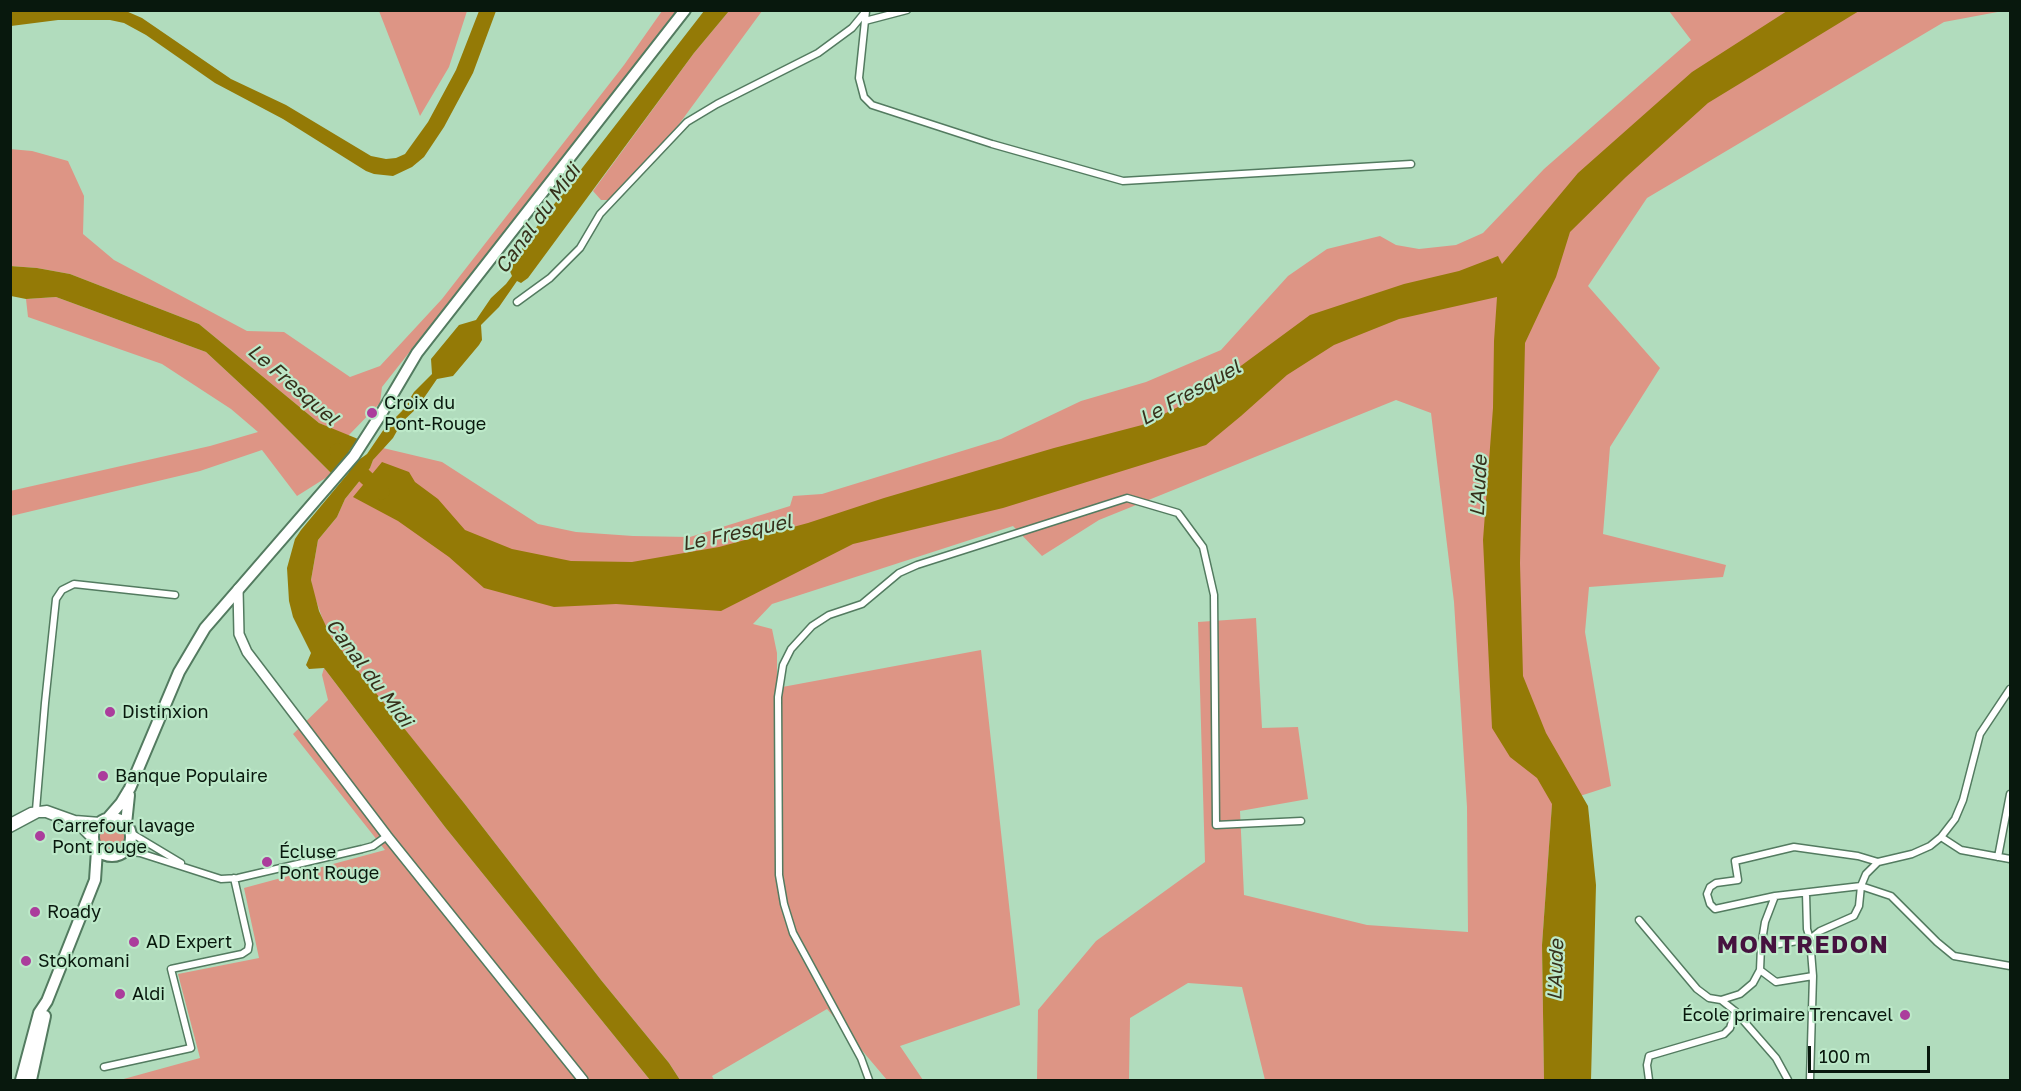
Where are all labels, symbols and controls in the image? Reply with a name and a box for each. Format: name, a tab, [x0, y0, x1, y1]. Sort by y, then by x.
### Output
water label: Canal du Midi	[490, 160, 586, 278]
water label: Le Fresquel	[243, 339, 343, 431]
water label: Le Fresquel	[1135, 355, 1245, 431]
place label: Croix du Pont-Rouge	[384, 392, 486, 434]
marker: Croix du Pont-Rouge	[365, 406, 379, 420]
water label: L'Aude	[1465, 455, 1493, 517]
water label: Le Fresquel	[680, 510, 794, 556]
water label: Canal du Midi	[320, 614, 418, 732]
place label: Distinxion	[122, 701, 209, 723]
marker: Distinxion	[103, 705, 117, 719]
place label: Banque Populaire	[115, 765, 268, 787]
marker: Banque Populaire	[96, 769, 110, 783]
place label: Carrefour lavage Pont rouge	[52, 815, 195, 858]
marker: Carrefour lavage Pont rouge	[33, 829, 47, 843]
place label: Écluse Pont Rouge	[279, 841, 379, 884]
marker: Écluse Pont Rouge	[260, 855, 274, 869]
place label: Roady	[47, 901, 101, 923]
marker: Roady	[28, 905, 42, 919]
place label: AD Expert	[146, 931, 232, 953]
district label: MONTREDON	[1717, 931, 1889, 959]
marker: AD Expert	[127, 935, 141, 949]
water label: L'Aude	[1543, 939, 1569, 1001]
place label: Stokomani	[38, 950, 130, 972]
marker: Stokomani	[19, 954, 33, 968]
place label: Aldi	[132, 983, 165, 1005]
marker: Aldi	[113, 987, 127, 1001]
place label: École primaire Trencavel	[1682, 1004, 1893, 1026]
marker: École primaire Trencavel	[1898, 1008, 1912, 1022]
scale bar	[1811, 1034, 1932, 1072]
text: 100 m	[1819, 1045, 1870, 1067]

